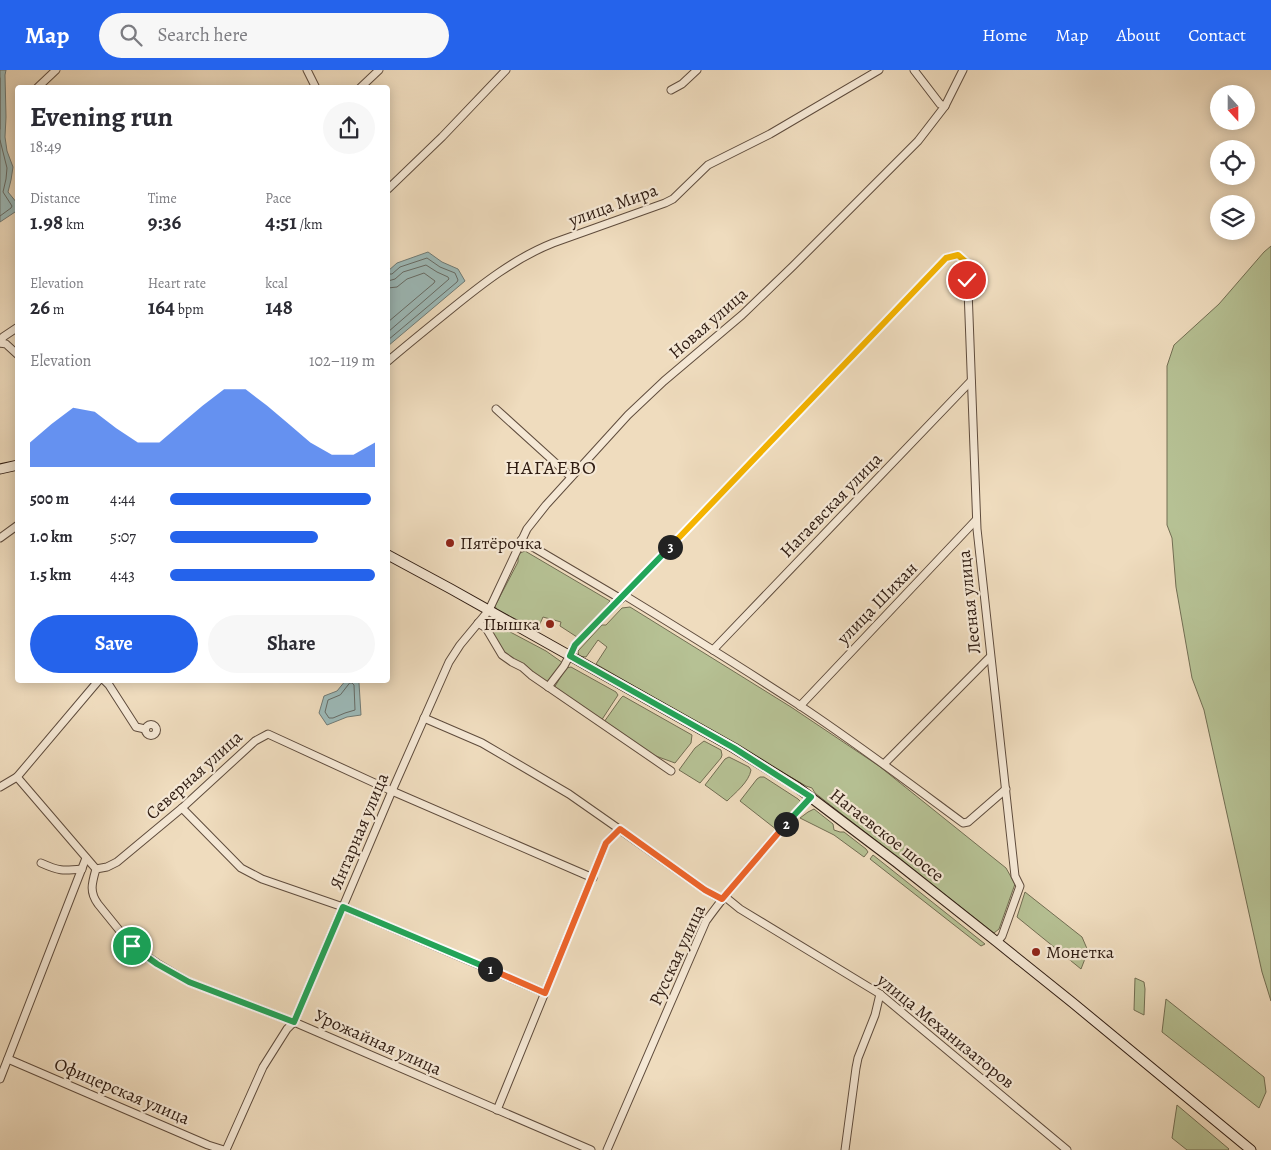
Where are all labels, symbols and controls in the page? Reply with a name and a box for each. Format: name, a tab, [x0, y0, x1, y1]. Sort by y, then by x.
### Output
search box	[99, 13, 449, 58]
text: Map	[25, 19, 69, 51]
icon: search	[117, 21, 145, 49]
text: Search here	[157, 22, 248, 48]
text: Home	[982, 23, 1027, 47]
text: Map	[1055, 23, 1088, 47]
text: About	[1116, 23, 1160, 47]
text: Contact	[1188, 23, 1246, 47]
north arrow	[1210, 85, 1255, 130]
map controls	[1210, 85, 1255, 240]
text: Evening run	[30, 98, 173, 136]
button: share	[323, 102, 375, 154]
text: 18:49	[30, 136, 62, 158]
button: locate	[1210, 140, 1255, 185]
street label: улица Мира	[564, 178, 661, 233]
text: Distance	[30, 189, 80, 208]
text: Time	[148, 189, 177, 208]
text: Pace	[265, 189, 291, 208]
button: layers	[1210, 195, 1255, 240]
text: 1.98	[30, 208, 63, 236]
text: 9:36	[148, 208, 181, 236]
text: 4:51	[265, 208, 297, 236]
text: km	[63, 215, 85, 234]
text: /km	[297, 215, 323, 234]
pin	[946, 259, 988, 301]
icon: check	[953, 266, 981, 294]
text: Elevation	[30, 274, 84, 293]
text: Heart rate	[148, 274, 206, 293]
text: kcal	[265, 274, 288, 293]
street label: Новая улица	[663, 282, 753, 364]
text: 26	[30, 293, 50, 321]
text: 164	[148, 293, 175, 321]
text: 148	[265, 293, 293, 321]
text: m	[50, 300, 64, 319]
text: bpm	[175, 300, 204, 319]
text: Elevation	[30, 350, 91, 372]
text: 102–119 m	[309, 350, 375, 372]
street label: Нагаевская улица	[775, 447, 888, 563]
district label: НАГАЕВО	[505, 454, 597, 481]
text: 500 m	[30, 488, 69, 510]
text: 4:44	[110, 488, 136, 510]
text: 1.0 km	[30, 526, 73, 548]
text: 5:07	[110, 526, 136, 548]
place label: Пятёрочка	[460, 531, 543, 555]
pin: 3	[658, 534, 682, 560]
marker: Пятёрочка	[444, 537, 456, 549]
text: 3	[667, 538, 674, 557]
street label: Лесная улица	[952, 548, 986, 655]
street label: улица Шихан	[831, 556, 923, 650]
text: 1.5 km	[30, 564, 71, 586]
text: 4:43	[110, 564, 135, 586]
place label: Пышка	[483, 612, 541, 636]
button: Save	[30, 615, 198, 673]
button: Share	[208, 615, 375, 673]
marker: Пышка	[544, 618, 556, 630]
street label: Северная улица	[141, 725, 248, 825]
street label: Янтарная улица	[324, 769, 395, 893]
street label: Нагаевское шоссе	[825, 783, 949, 887]
pin: 2	[774, 812, 798, 836]
text: 2	[783, 815, 790, 834]
street label: Русская улица	[643, 900, 711, 1009]
pin	[111, 925, 153, 967]
icon: arrive	[118, 932, 146, 960]
place label: Монетка	[1046, 940, 1115, 964]
marker: Монетка	[1030, 946, 1042, 958]
pin: 1	[478, 956, 502, 982]
text: 1	[488, 960, 493, 979]
street label: улица Механизаторов	[871, 967, 1020, 1094]
street label: Урожайная улица	[311, 1003, 446, 1081]
street label: Офицерская улица	[51, 1052, 194, 1131]

